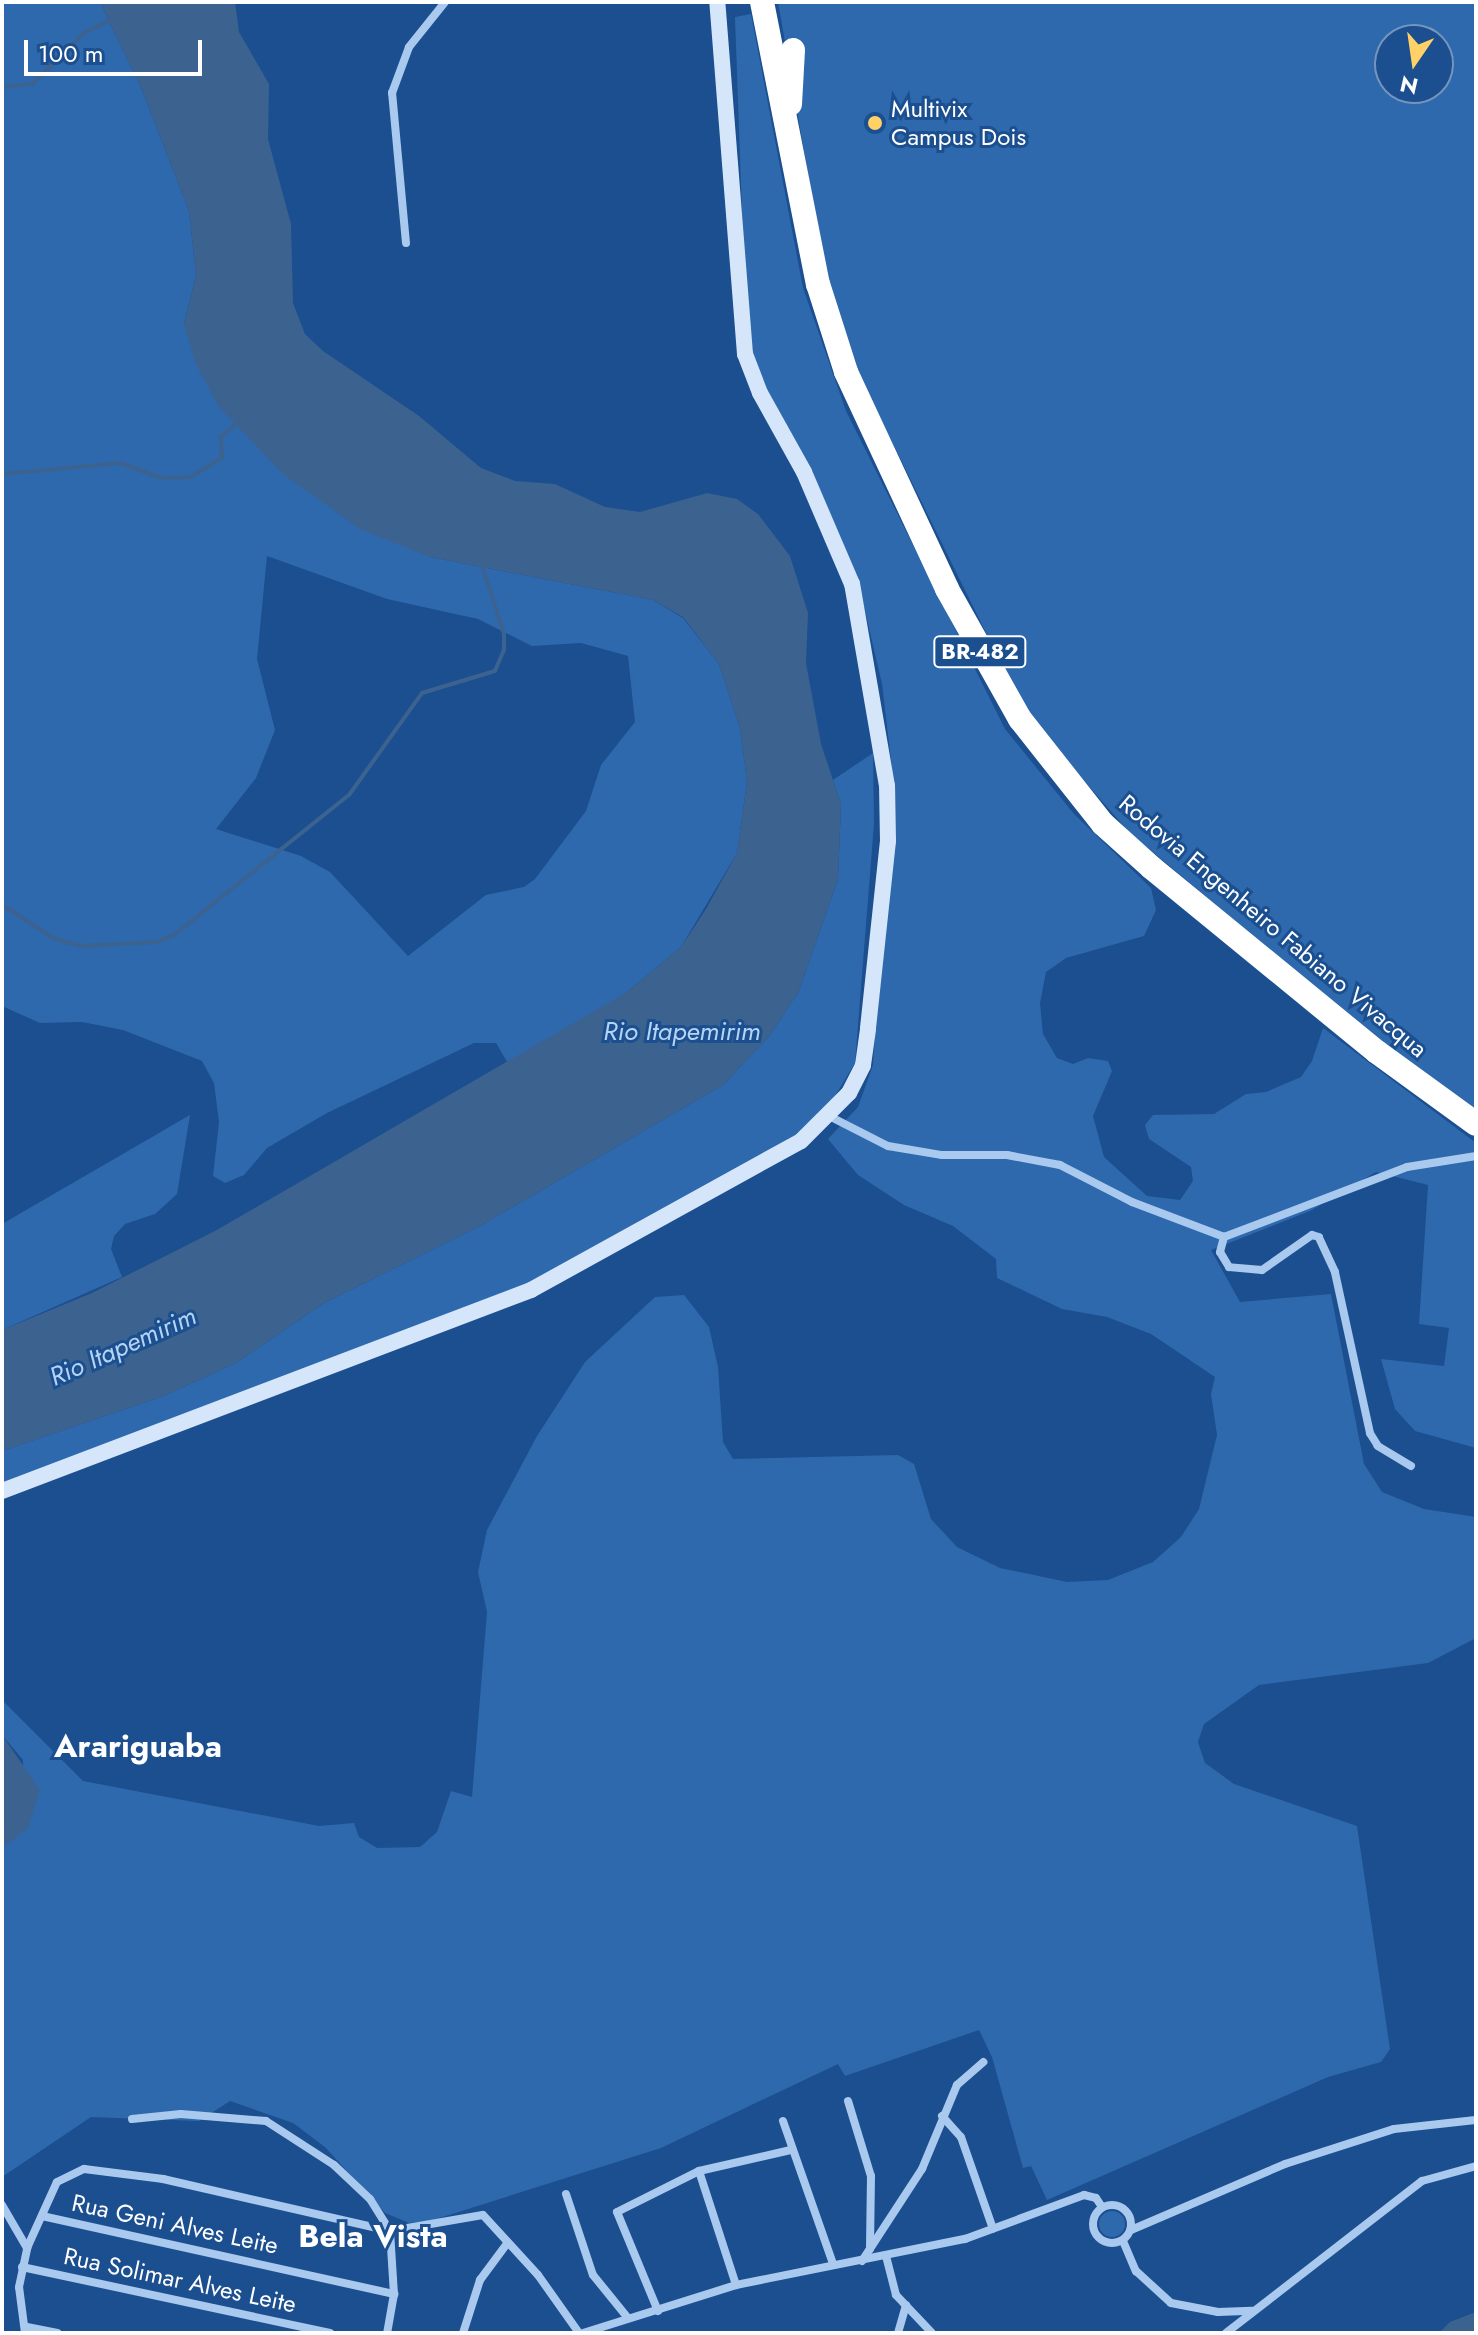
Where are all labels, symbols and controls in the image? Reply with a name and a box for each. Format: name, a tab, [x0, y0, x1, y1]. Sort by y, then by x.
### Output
scale bar	[28, 24, 206, 74]
north arrow	[1374, 24, 1454, 104]
text: 100 m	[38, 36, 104, 71]
text: N	[1397, 68, 1421, 103]
place label: Multivix Campus Dois	[891, 95, 1026, 151]
marker: Multivix Campus Dois	[866, 114, 884, 132]
road number: BR-482	[932, 634, 1028, 670]
street label: Rodovia Engenheiro Fabiano Vivacqua	[1113, 789, 1433, 1063]
water label: Rio Itapemirim	[603, 1016, 761, 1048]
water label: Rio Itapemirim	[45, 1301, 201, 1393]
district label: Arariguaba	[54, 1727, 222, 1765]
street label: Rua Geni Alves Leite	[69, 2188, 281, 2260]
district label: Bela Vista	[298, 2217, 448, 2255]
street label: Rua Solimar Alves Leite	[61, 2241, 299, 2319]

